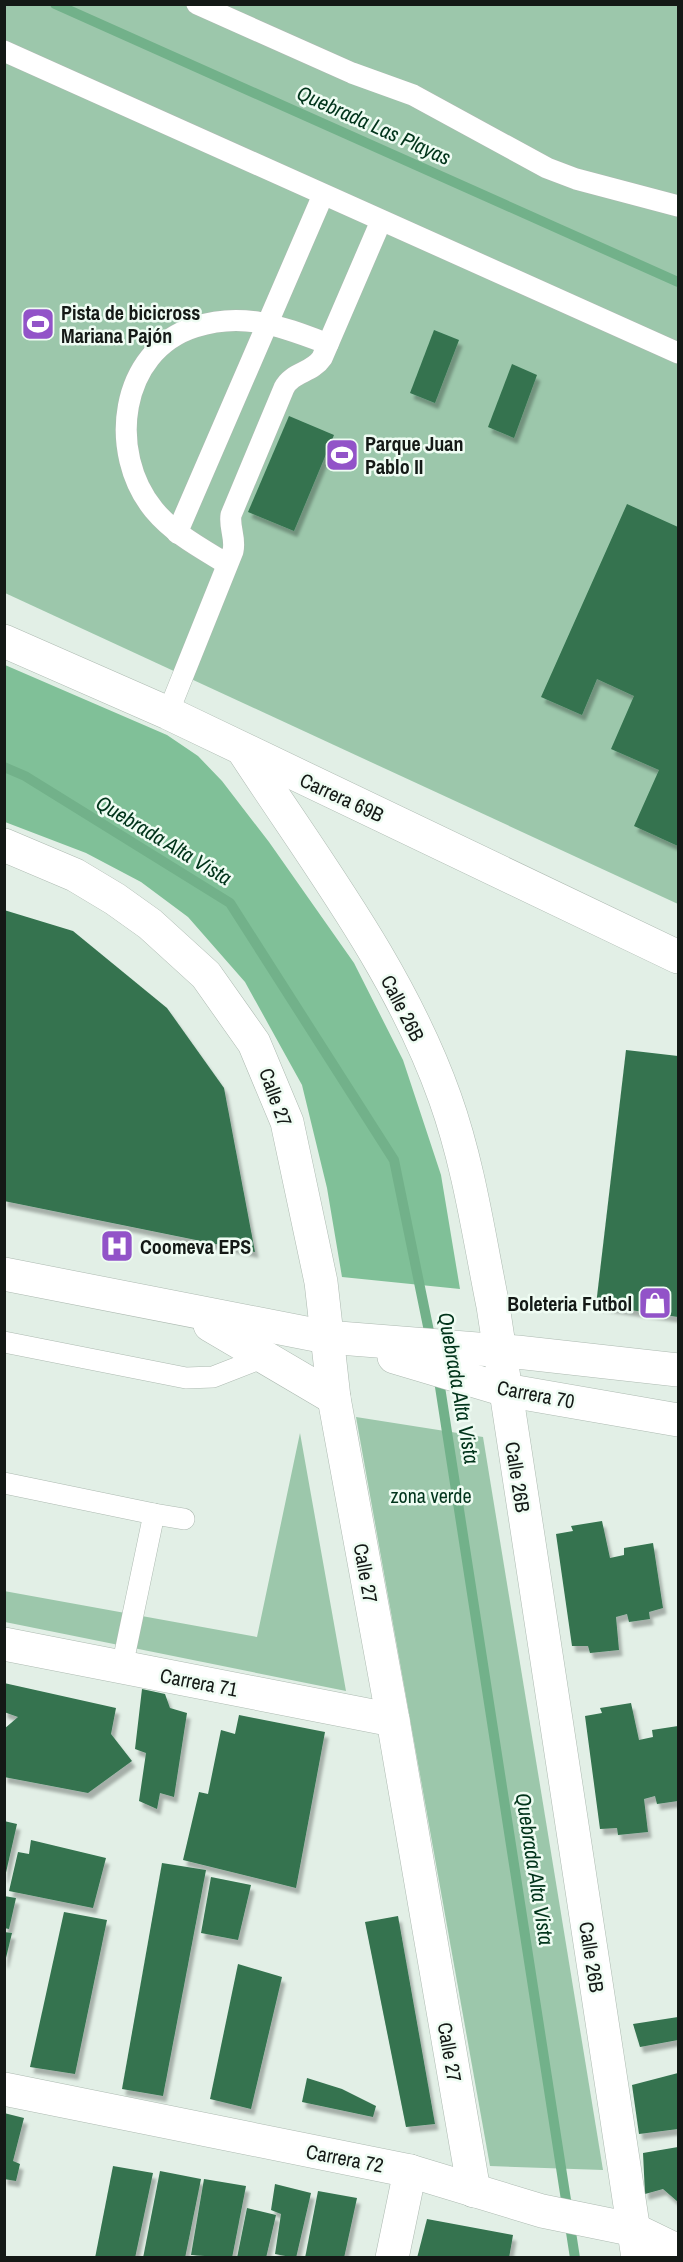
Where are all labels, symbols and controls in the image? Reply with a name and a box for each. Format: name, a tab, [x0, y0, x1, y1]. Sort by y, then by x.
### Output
water label: Quebrada Las Playas	[292, 78, 456, 172]
place label: Pista de bicicross Mariana Pajón	[61, 299, 200, 349]
sports icon: Pista de bicicross Mariana Pajón	[20, 306, 56, 342]
place label: Parque Juan Pablo II	[365, 430, 463, 480]
sports icon: Parque Juan Pablo II	[324, 437, 360, 473]
street label: Carrera 69B	[296, 766, 388, 828]
water label: Quebrada Alta Vista	[91, 788, 237, 892]
street label: Calle 26B	[375, 970, 431, 1046]
street label: Calle 27	[253, 1064, 299, 1130]
hospital icon: Coomeva EPS	[99, 1228, 135, 1264]
place label: Coomeva EPS	[140, 1233, 251, 1260]
shop icon: Boleteria Futbol	[637, 1285, 673, 1321]
place label: Boleteria Futbol	[507, 1290, 632, 1317]
water label: Quebrada Alta Vista	[431, 1310, 487, 1466]
street label: Carrera 70	[495, 1373, 577, 1415]
street label: Calle 26B	[499, 1440, 537, 1514]
park label: zona verde	[390, 1482, 472, 1509]
street label: Calle 27	[347, 1541, 385, 1605]
street label: Carrera 71	[158, 1661, 240, 1703]
water label: Quebrada Alta Vista	[509, 1791, 561, 1947]
street label: Calle 26B	[573, 1920, 611, 1994]
street label: Calle 27	[431, 2020, 469, 2084]
street label: Carrera 72	[304, 2137, 386, 2179]

